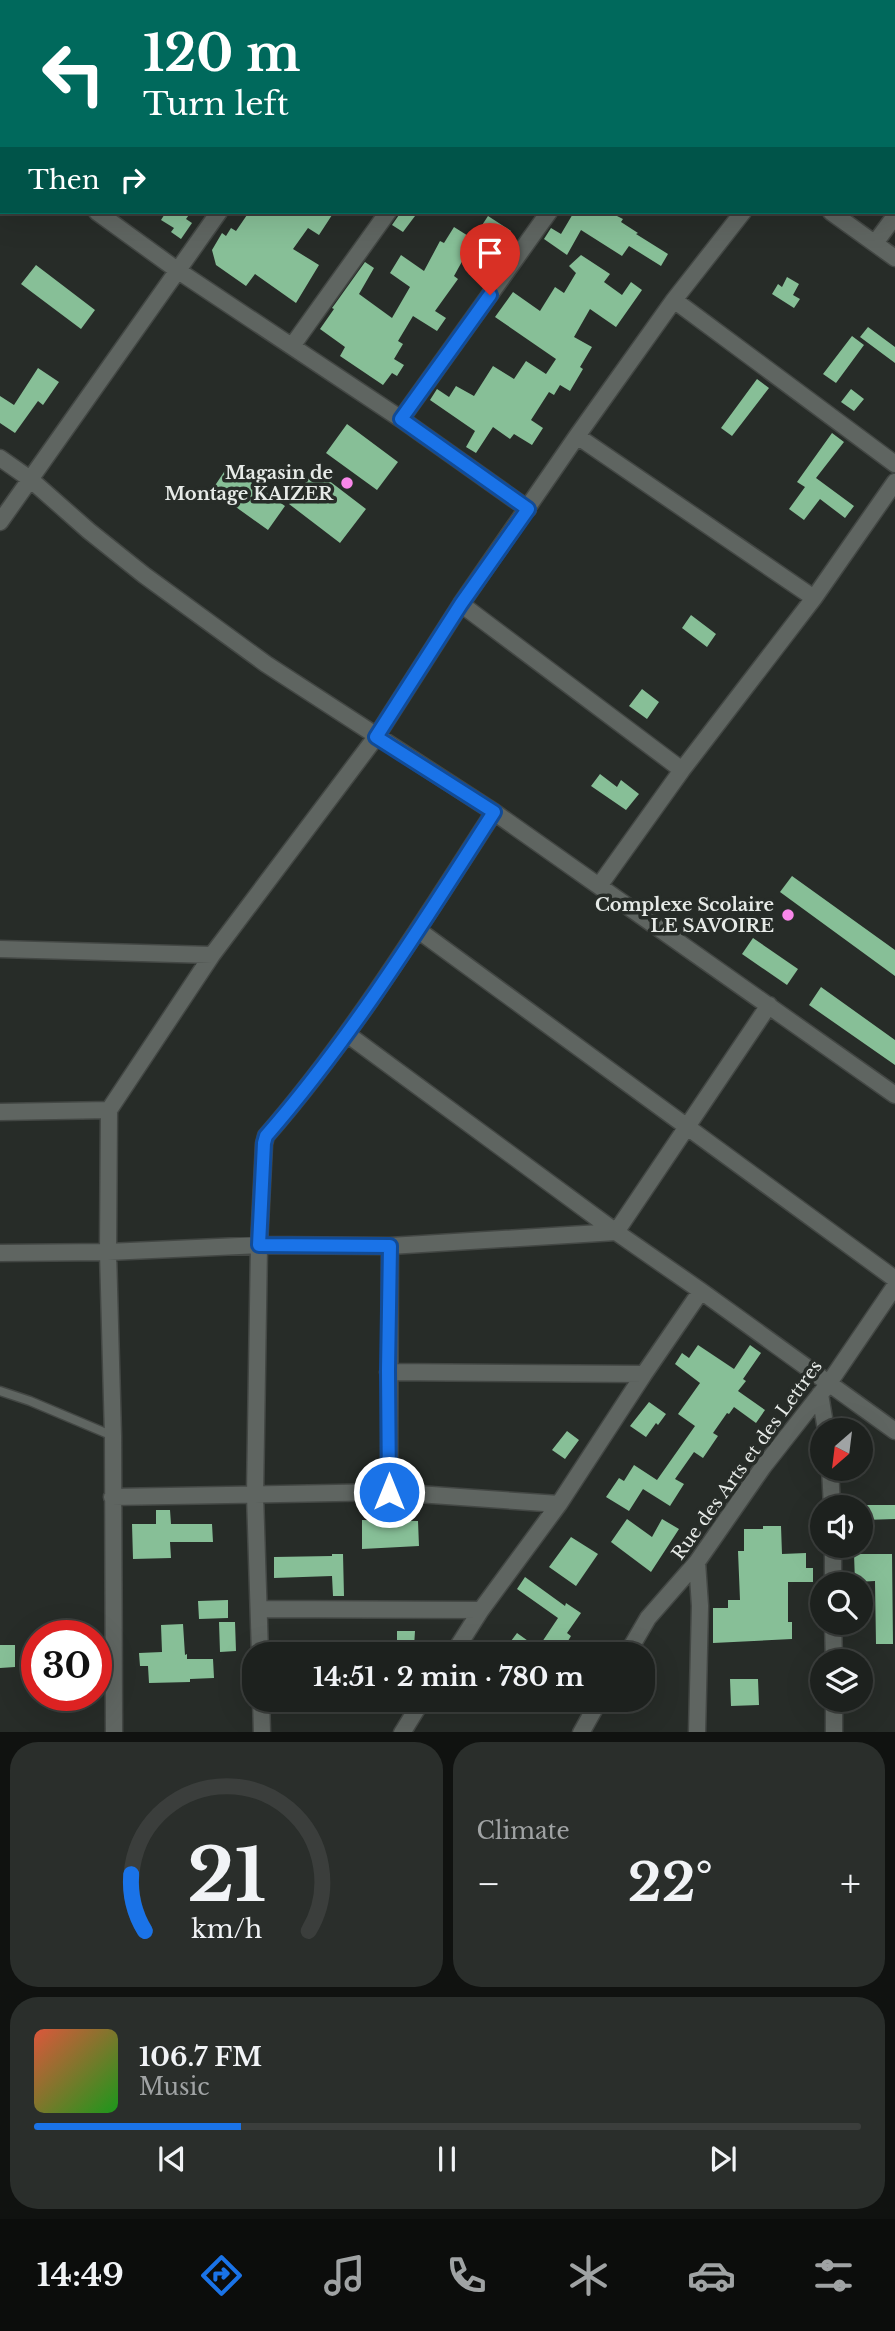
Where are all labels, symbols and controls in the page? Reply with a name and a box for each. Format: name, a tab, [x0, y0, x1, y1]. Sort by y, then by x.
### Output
text: 120 m	[143, 23, 301, 84]
icon: left	[28, 28, 119, 119]
text: Turn left	[143, 84, 289, 124]
icon: right	[114, 161, 152, 199]
text: Then	[28, 164, 100, 196]
pin	[460, 223, 520, 295]
icon: arrive	[471, 234, 509, 272]
place label: Magasin de Montage KAIZER	[165, 462, 334, 505]
marker: Magasin de Montage KAIZER	[339, 475, 355, 491]
place label: Complexe Scolaire LE SAVOIRE	[595, 894, 774, 937]
marker: Complexe Scolaire LE SAVOIRE	[780, 907, 796, 923]
street label: Rue des Arts et des Lettres	[667, 1356, 827, 1564]
north arrow	[810, 1418, 873, 1480]
map controls	[810, 1418, 873, 1712]
position arrow	[352, 1455, 426, 1529]
button: sound	[810, 1495, 873, 1558]
button: search	[810, 1572, 873, 1635]
speed limit sign: 30	[21, 1620, 112, 1711]
button: layers	[810, 1649, 873, 1712]
text: 14:51 · 2 min · 780 m	[313, 1661, 584, 1693]
text: Climate	[477, 1817, 570, 1845]
text: 21	[187, 1830, 266, 1921]
text: 22°	[628, 1851, 713, 1915]
text: −	[477, 1860, 501, 1907]
text: +	[840, 1860, 861, 1907]
text: km/h	[191, 1913, 262, 1944]
text: 106.7 FM	[139, 2041, 262, 2073]
text: Music	[139, 2073, 210, 2101]
icon: previous	[153, 2140, 191, 2178]
icon: pause	[428, 2140, 466, 2178]
icon: next	[704, 2140, 742, 2178]
icon: directions	[197, 2251, 246, 2300]
icon: music	[320, 2251, 369, 2300]
icon: phone	[442, 2251, 491, 2300]
icon: climate	[564, 2251, 613, 2300]
icon: car	[687, 2251, 736, 2300]
icon: filters	[809, 2251, 858, 2300]
text: 14:49	[37, 2255, 124, 2295]

